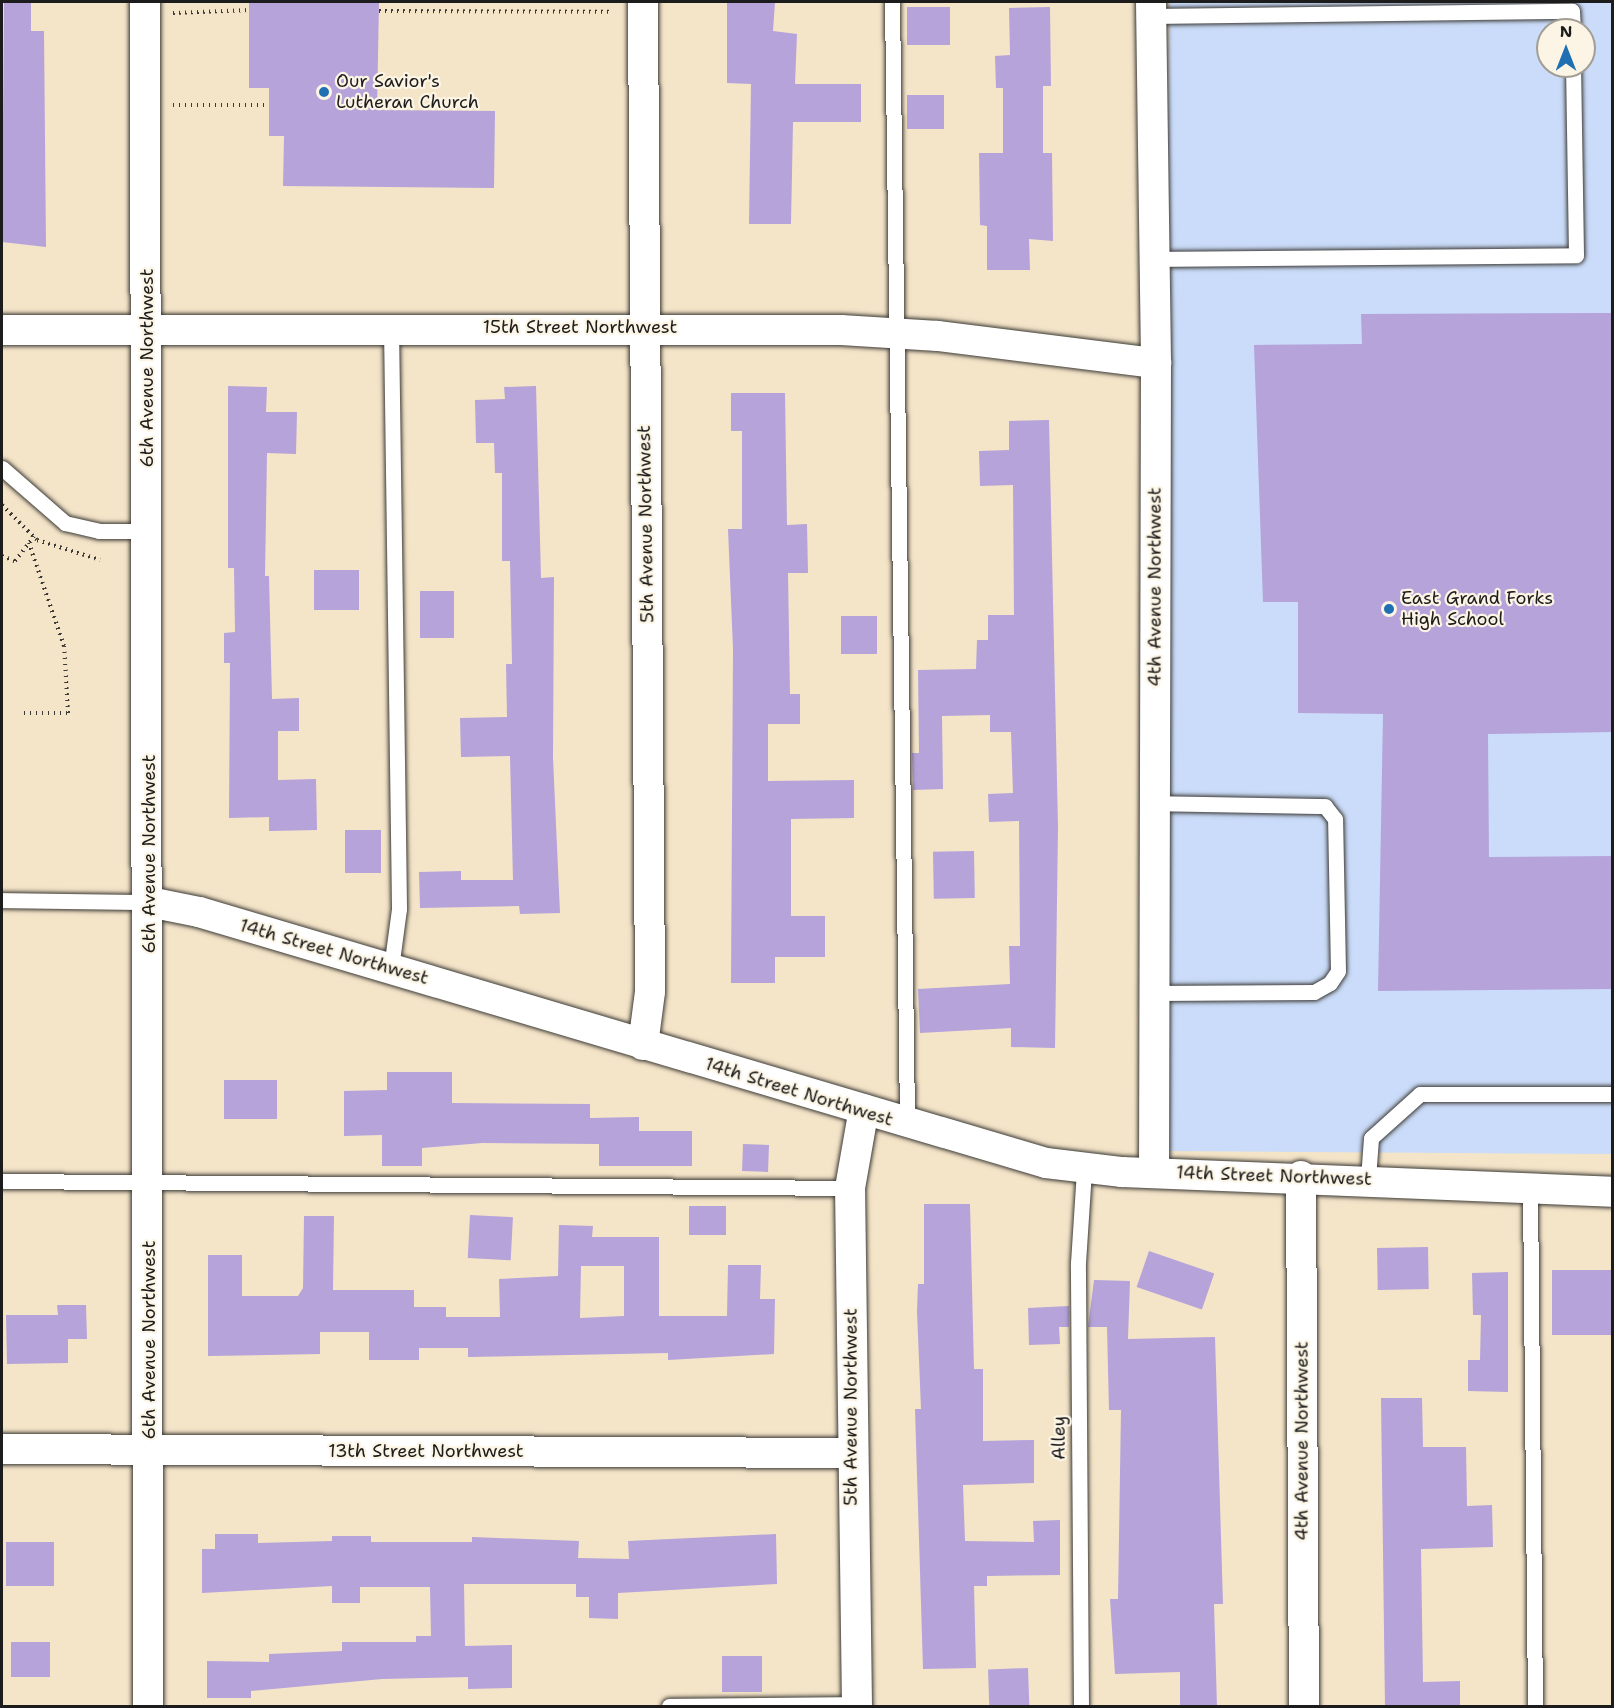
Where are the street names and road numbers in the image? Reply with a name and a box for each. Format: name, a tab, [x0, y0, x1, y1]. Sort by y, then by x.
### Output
street label: 6th Avenue Northwest	[136, 268, 158, 468]
street label: 15th Street Northwest	[483, 316, 677, 338]
street label: 5th Avenue Northwest	[633, 425, 659, 623]
street label: 4th Avenue Northwest	[1144, 487, 1166, 687]
street label: 6th Avenue Northwest	[138, 754, 160, 954]
street label: 14th Street Northwest	[237, 915, 431, 989]
street label: 14th Street Northwest	[702, 1053, 896, 1131]
street label: 14th Street Northwest	[1176, 1162, 1372, 1190]
street label: 6th Avenue Northwest	[138, 1240, 160, 1440]
street label: 5th Avenue Northwest	[840, 1308, 862, 1506]
street label: 4th Avenue Northwest	[1291, 1341, 1313, 1541]
street label: Alley	[1048, 1416, 1070, 1460]
street label: 13th Street Northwest	[328, 1440, 524, 1462]

